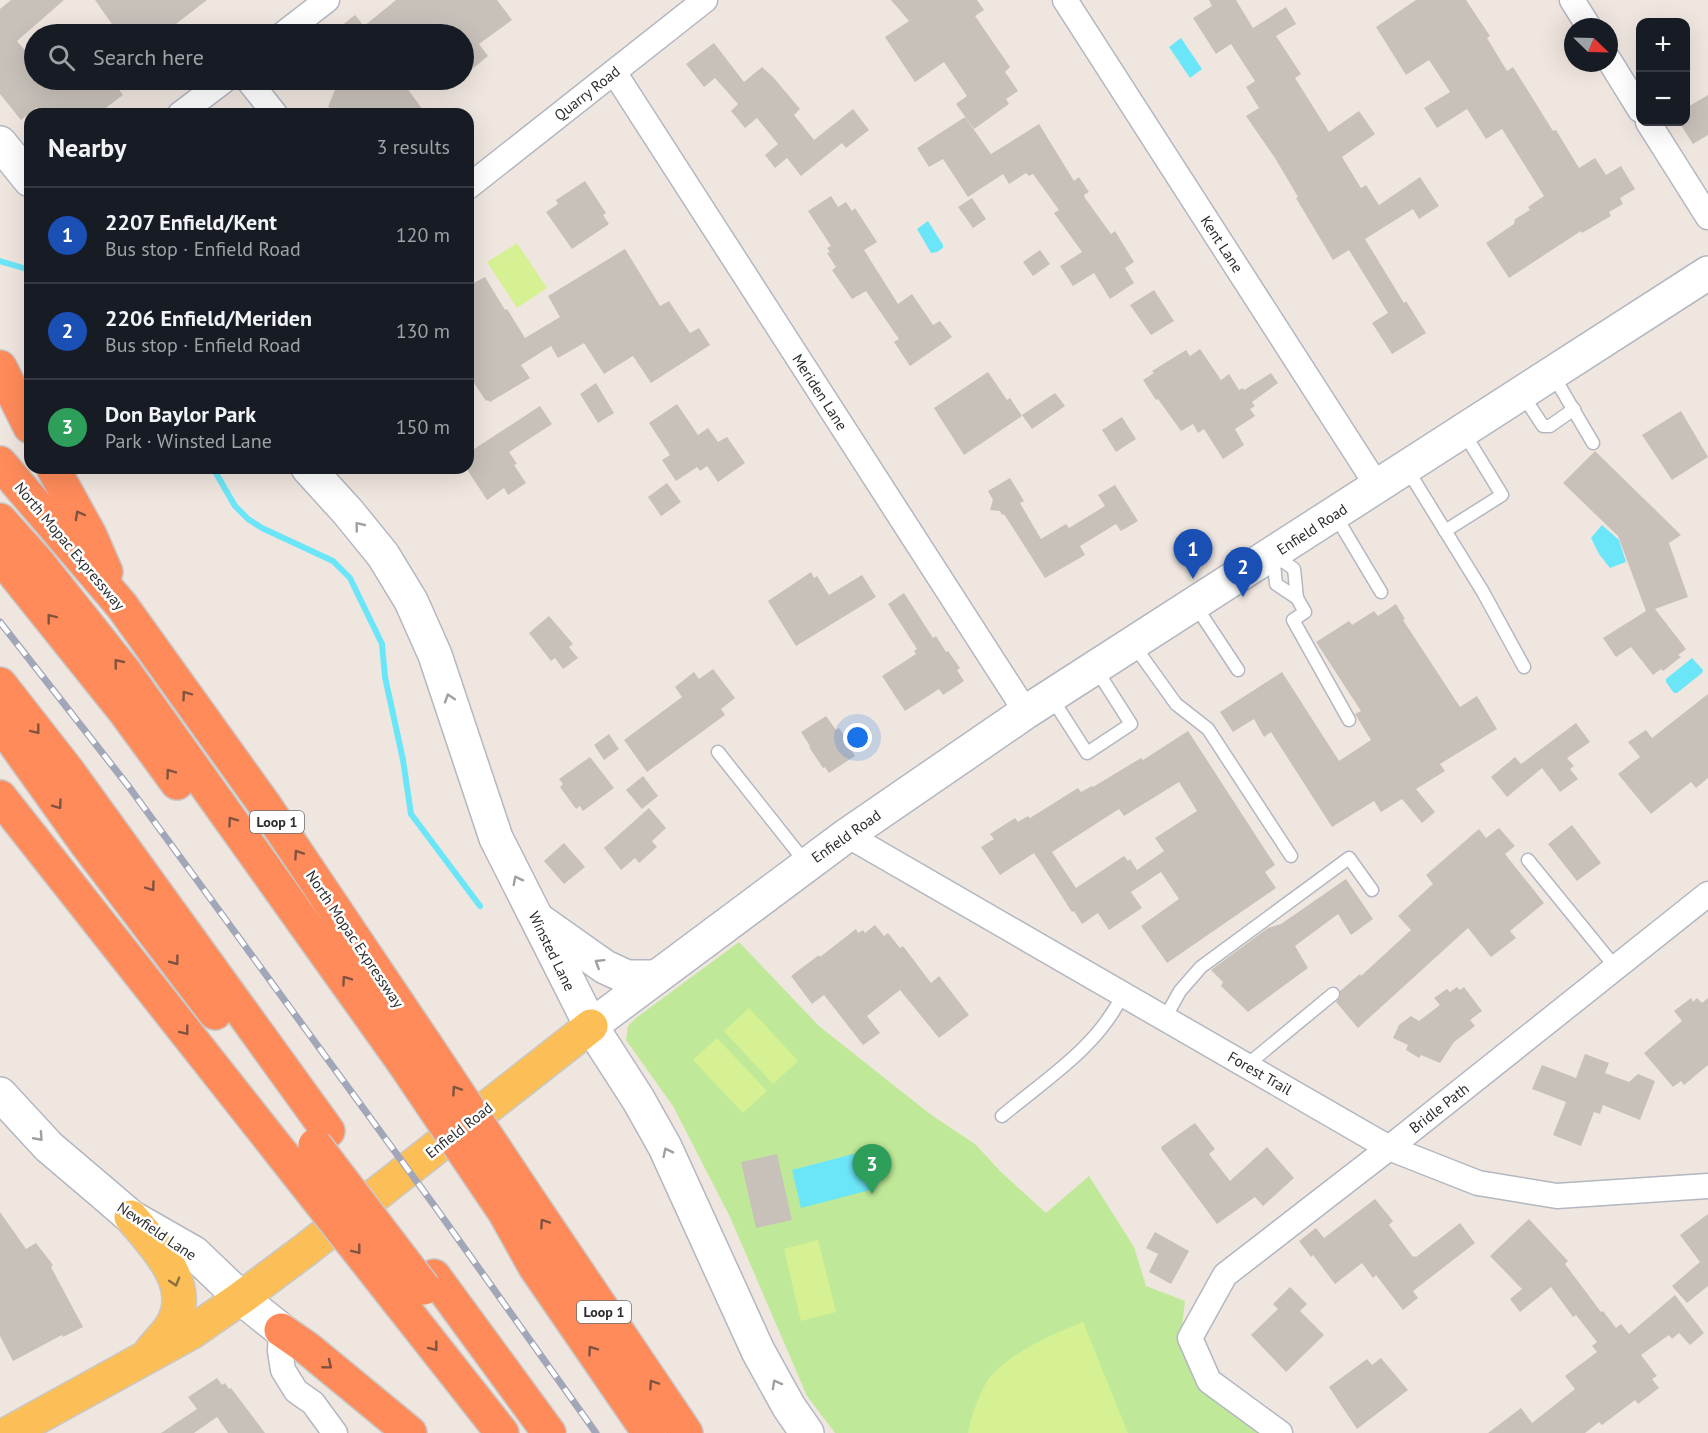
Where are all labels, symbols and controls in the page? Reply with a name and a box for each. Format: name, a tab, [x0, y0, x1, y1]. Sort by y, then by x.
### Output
north arrow	[1564, 18, 1618, 72]
map controls	[1636, 18, 1690, 126]
button: +	[1636, 18, 1690, 72]
search box	[24, 24, 474, 90]
icon: search	[45, 41, 78, 74]
text: Search here	[93, 43, 204, 71]
street label: Quarry Road	[550, 61, 624, 125]
button: −	[1636, 72, 1690, 126]
text: Nearby	[48, 131, 126, 164]
text: 3 results	[377, 134, 450, 160]
text: 2207 Enfield/Kent	[105, 208, 277, 236]
street label: Kent Lane	[1197, 212, 1247, 276]
text: 1	[62, 222, 73, 248]
text: 120 m	[396, 222, 450, 248]
text: Bus stop · Enfield Road	[105, 236, 301, 262]
text: 2206 Enfield/Meriden	[105, 304, 312, 332]
text: 2	[62, 318, 73, 344]
text: 130 m	[396, 318, 450, 344]
text: Bus stop · Enfield Road	[105, 332, 301, 358]
street label: Meriden Lane	[788, 350, 852, 434]
text: Don Baylor Park	[105, 400, 256, 428]
text: 3	[62, 414, 73, 440]
text: 150 m	[396, 414, 450, 440]
text: Park · Winsted Lane	[105, 428, 272, 454]
street label: North Mopac Expressway	[11, 478, 129, 614]
street label: Enfield Road	[1273, 499, 1351, 559]
one-way arrow	[75, 511, 86, 521]
one-way arrow	[356, 522, 367, 533]
pin: 1	[1174, 530, 1212, 579]
pin: 2	[1224, 548, 1262, 597]
one-way arrow	[48, 614, 59, 625]
one-way arrow	[115, 659, 126, 670]
one-way arrow	[182, 690, 193, 701]
one-way arrow	[444, 693, 456, 704]
one-way arrow	[29, 723, 40, 734]
your location	[843, 723, 872, 752]
one-way arrow	[166, 769, 177, 780]
one-way arrow	[51, 798, 62, 809]
street label: Enfield Road	[808, 805, 884, 867]
road number: Loop 1	[250, 811, 304, 833]
one-way arrow	[228, 817, 239, 828]
one-way arrow	[294, 850, 305, 861]
street label: North Mopac Expressway	[302, 867, 408, 1011]
one-way arrow	[513, 876, 524, 886]
one-way arrow	[144, 881, 155, 892]
street label: Winsted Lane	[525, 908, 579, 994]
one-way arrow	[168, 954, 179, 965]
one-way arrow	[595, 959, 606, 970]
one-way arrow	[342, 976, 353, 987]
one-way arrow	[178, 1025, 189, 1036]
street label: Forest Trail	[1224, 1047, 1296, 1099]
street label: Bridle Path	[1405, 1079, 1473, 1137]
one-way arrow	[452, 1085, 463, 1096]
street label: Enfield Road	[422, 1098, 496, 1162]
one-way arrow	[32, 1130, 43, 1141]
pin: 3	[852, 1144, 892, 1194]
one-way arrow	[662, 1147, 674, 1158]
street label: Newfield Lane	[114, 1198, 200, 1264]
one-way arrow	[540, 1218, 551, 1229]
one-way arrow	[350, 1243, 361, 1254]
one-way arrow	[168, 1276, 180, 1287]
road number: Loop 1	[577, 1301, 631, 1323]
one-way arrow	[427, 1340, 438, 1351]
one-way arrow	[588, 1346, 599, 1357]
one-way arrow	[321, 1357, 332, 1368]
one-way arrow	[772, 1379, 783, 1390]
one-way arrow	[649, 1380, 660, 1391]

